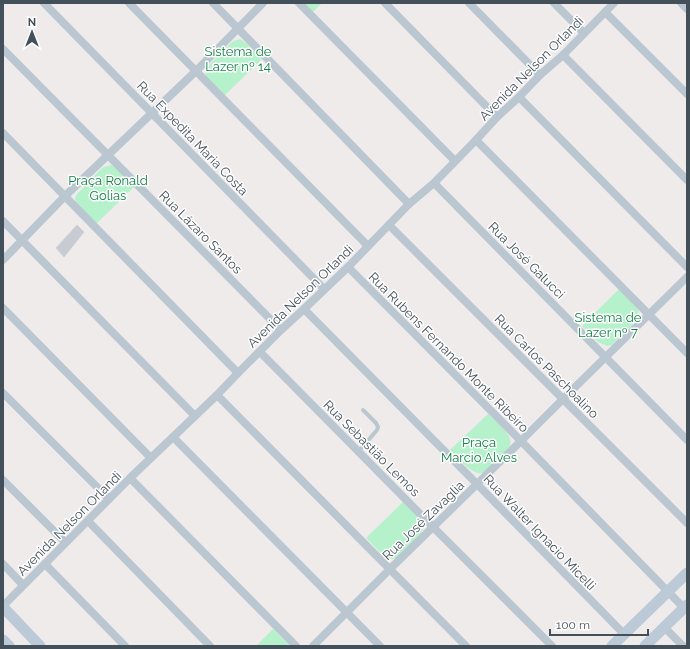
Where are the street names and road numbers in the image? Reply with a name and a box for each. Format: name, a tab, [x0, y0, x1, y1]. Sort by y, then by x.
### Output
street label: Avenida Nelson Orlandi	[476, 13, 587, 124]
street label: Rua Expedita Maria Costa	[134, 78, 251, 199]
street label: Rua Lázaro Santos	[156, 188, 245, 277]
street label: Rua José Galucci	[485, 219, 568, 302]
street label: Avenida Nelson Orlandi	[244, 242, 356, 351]
street label: Rua Rubens Fernando Monte Ribeiro	[366, 269, 532, 436]
street label: Rua Carlos Paschoalino	[492, 311, 602, 422]
street label: Rua Sebastião Lemos	[320, 397, 423, 500]
street label: Avenida Nelson Orlandi	[14, 468, 125, 579]
street label: Rua Walter Ignacio Micelli	[481, 471, 599, 593]
street label: Rua José Zavaglia	[379, 478, 467, 563]

